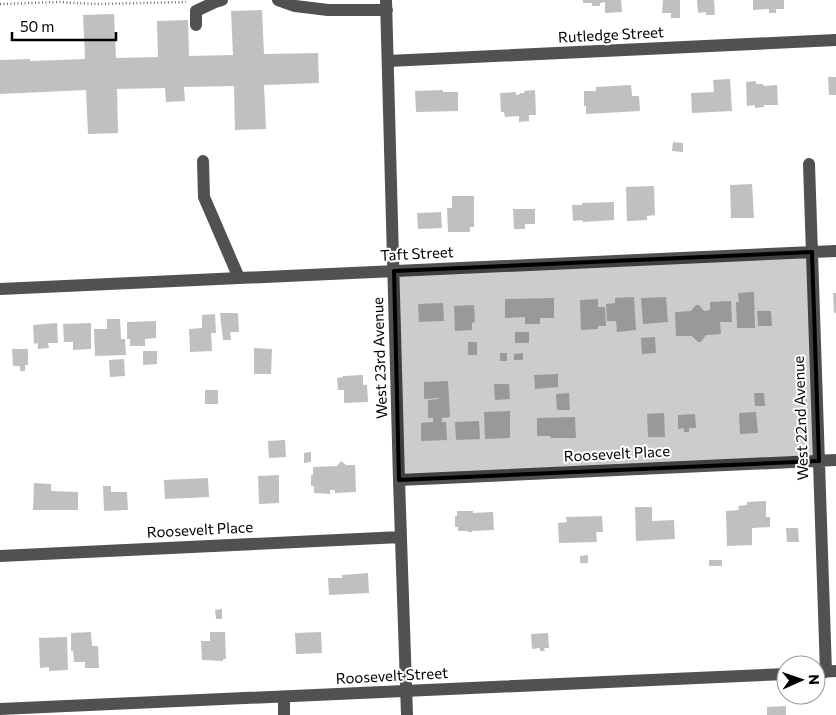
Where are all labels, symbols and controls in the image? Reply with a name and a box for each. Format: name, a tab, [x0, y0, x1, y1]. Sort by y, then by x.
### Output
scale bar	[12, 10, 116, 42]
text: 50 m	[20, 17, 54, 35]
street label: Rutledge Street	[558, 22, 664, 46]
street label: Taft Street	[380, 242, 454, 264]
street label: West 23rd Avenue	[368, 297, 390, 419]
street label: West 22nd Avenue	[789, 355, 811, 481]
street label: Roosevelt Place	[563, 441, 671, 465]
street label: Roosevelt Place	[146, 517, 254, 541]
north arrow	[776, 655, 826, 705]
street label: Roosevelt Street	[335, 663, 449, 687]
text: N	[806, 674, 823, 685]

